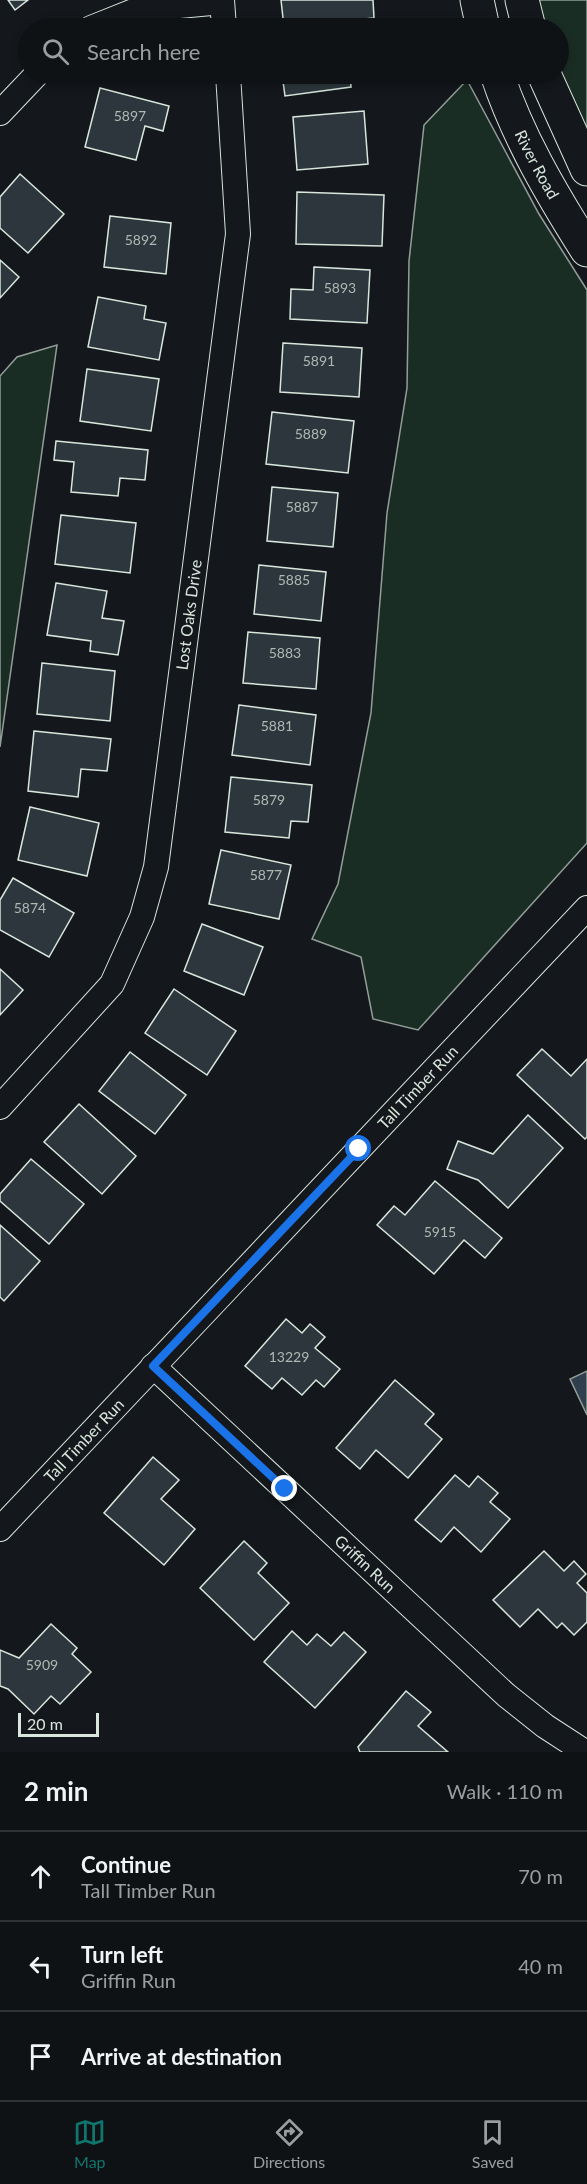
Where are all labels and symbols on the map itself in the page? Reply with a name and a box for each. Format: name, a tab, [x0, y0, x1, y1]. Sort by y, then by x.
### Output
house number: 5897	[114, 107, 146, 124]
street label: River Road	[512, 127, 564, 202]
house number: 5892	[125, 231, 157, 248]
house number: 5893	[324, 279, 356, 296]
house number: 5891	[303, 352, 335, 369]
house number: 5889	[295, 425, 327, 442]
house number: 5887	[286, 498, 318, 515]
street label: Lost Oaks Drive	[172, 558, 205, 671]
house number: 5885	[278, 571, 310, 588]
house number: 5883	[269, 644, 301, 661]
house number: 5881	[261, 717, 293, 734]
house number: 5879	[253, 791, 285, 808]
house number: 5877	[250, 866, 282, 883]
house number: 5874	[14, 899, 46, 916]
street label: Tall Timber Run	[373, 1041, 461, 1132]
route start	[345, 1135, 371, 1161]
house number: 5915	[424, 1223, 456, 1240]
house number: 13229	[269, 1348, 309, 1365]
street label: Tall Timber Run	[40, 1394, 127, 1486]
route end	[271, 1475, 297, 1501]
street label: Griffin Run	[331, 1530, 400, 1596]
house number: 5909	[26, 1656, 58, 1673]
scale bar	[18, 1710, 99, 1738]

